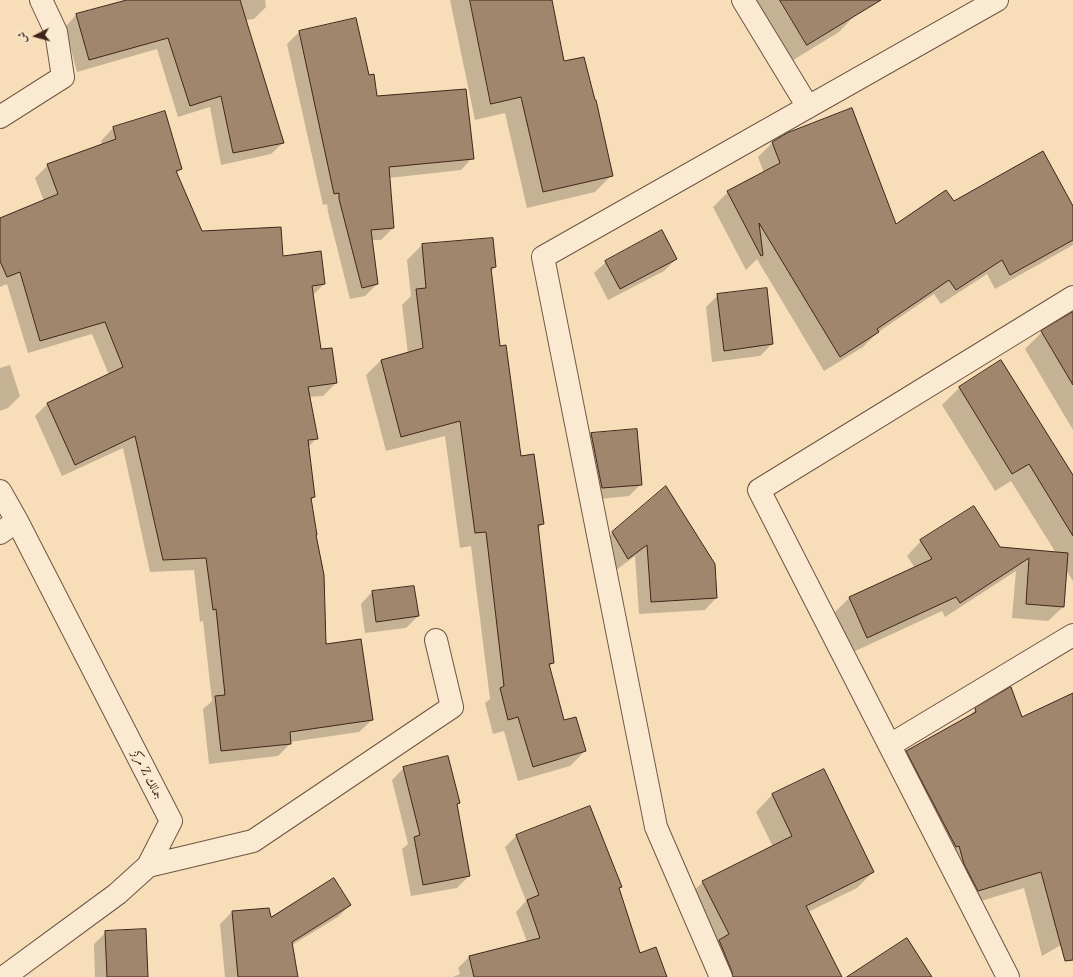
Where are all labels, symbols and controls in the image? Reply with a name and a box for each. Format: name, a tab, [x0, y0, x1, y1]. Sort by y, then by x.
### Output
north arrow	[16, 16, 56, 56]
text: ش	[18, 31, 30, 43]
street label: مركز Z جمالك	[128, 748, 166, 802]

